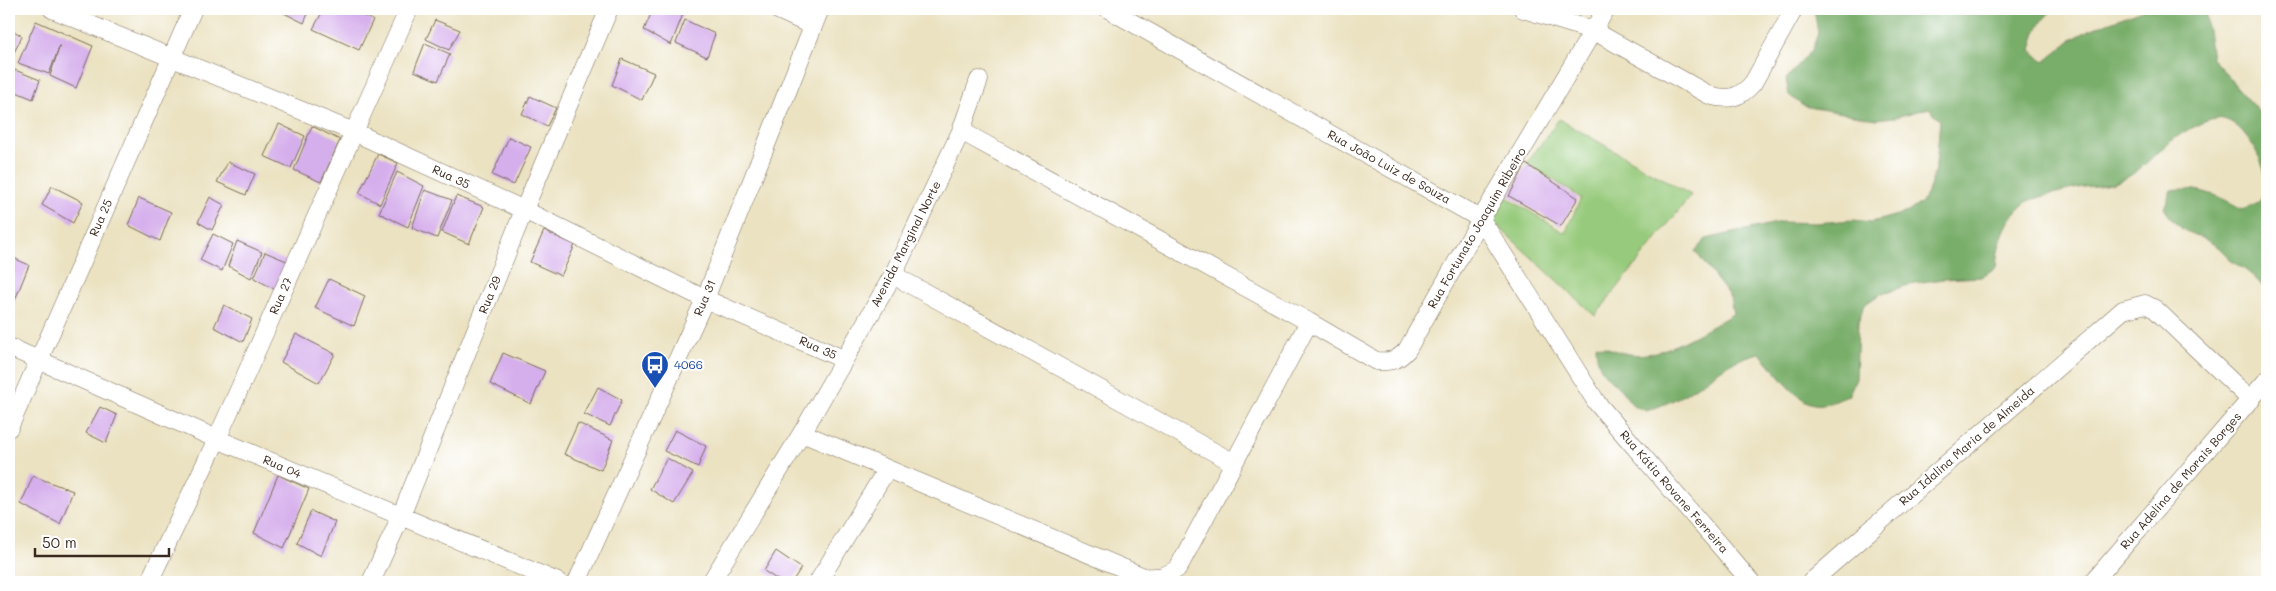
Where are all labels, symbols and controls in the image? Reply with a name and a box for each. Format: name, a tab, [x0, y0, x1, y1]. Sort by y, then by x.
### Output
street label: Rua João Luiz de Souza	[1325, 126, 1454, 207]
street label: Rua Fortunato Joaquim Ribeiro	[1423, 144, 1529, 311]
street label: Rua 35	[430, 160, 473, 192]
street label: Avenida Marginal Norte	[866, 178, 944, 309]
street label: Rua 25	[85, 196, 115, 239]
street label: Rua 29	[474, 273, 504, 316]
street label: Rua 27	[265, 274, 295, 317]
street label: Rua 31	[689, 277, 719, 318]
street label: Rua 35	[797, 332, 840, 362]
bus stop icon: 4066	[640, 350, 670, 389]
place label: 4066	[674, 356, 703, 372]
street label: Rua Idalina Maria de Almeida	[1895, 382, 2037, 509]
street label: Rua Adelina de Morais Borges	[2116, 408, 2244, 552]
street label: Rua Kátia Rovane Ferreira	[1617, 426, 1733, 556]
street label: Rua 04	[261, 451, 304, 481]
scale bar	[35, 526, 169, 558]
text: 50 m	[42, 532, 77, 552]

